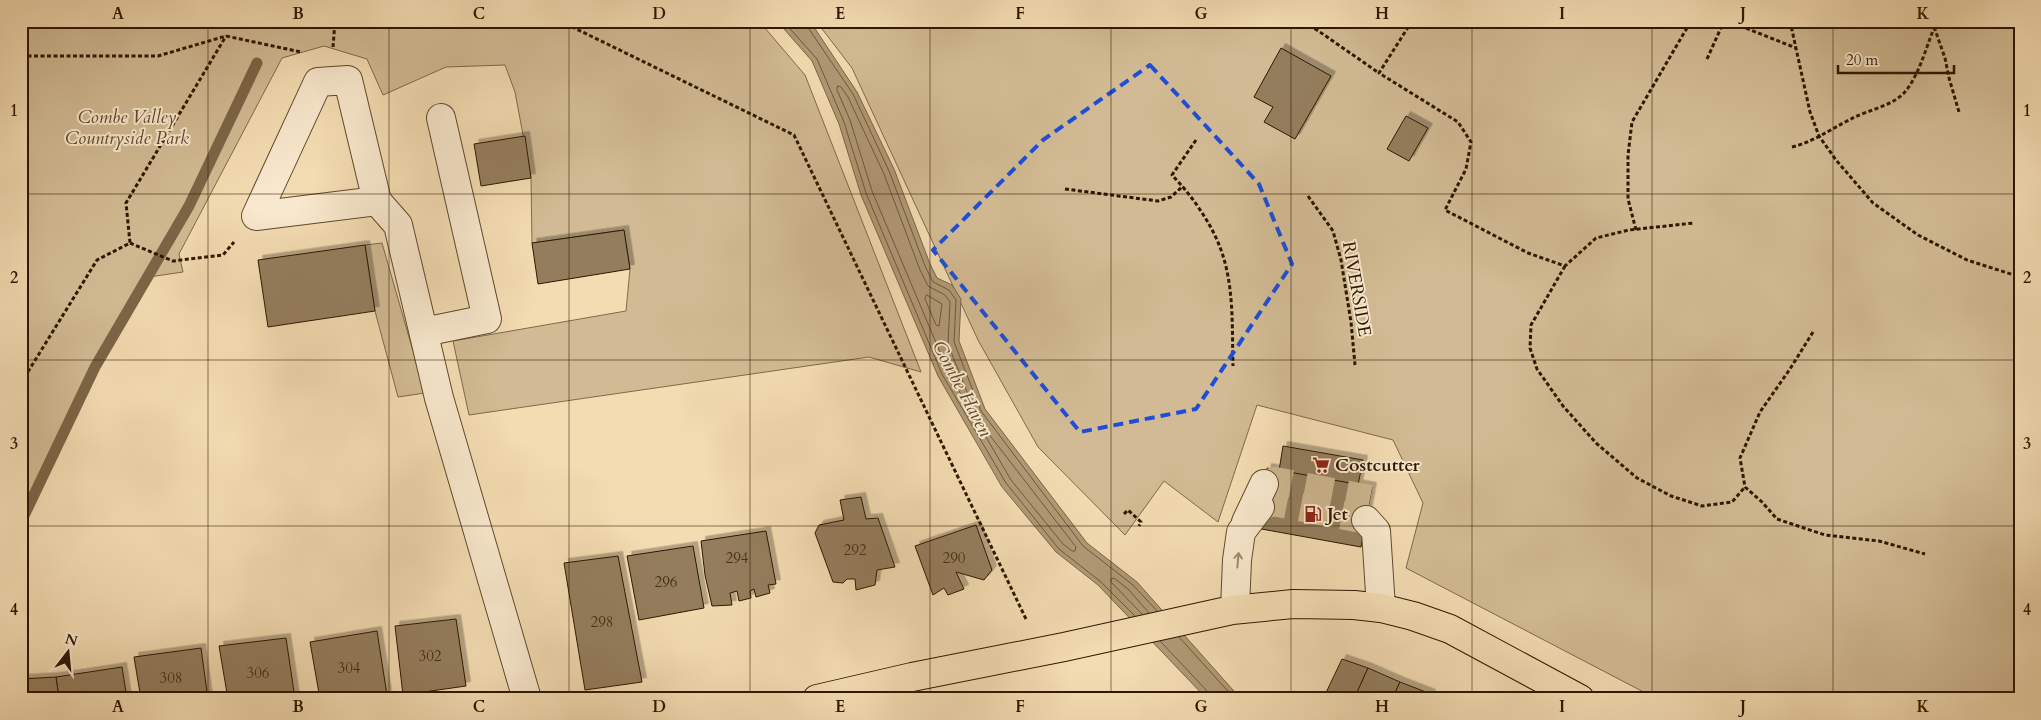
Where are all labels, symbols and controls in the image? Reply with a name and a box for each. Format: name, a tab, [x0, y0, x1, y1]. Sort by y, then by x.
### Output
text: A	[112, 3, 124, 25]
text: B	[292, 3, 304, 25]
text: C	[473, 3, 485, 25]
text: D	[652, 3, 666, 25]
text: E	[835, 3, 845, 25]
text: F	[1015, 3, 1025, 25]
text: G	[1194, 3, 1208, 25]
text: H	[1375, 3, 1389, 25]
text: I	[1559, 3, 1565, 25]
text: J	[1738, 3, 1746, 25]
text: K	[1917, 3, 1930, 25]
scale bar	[1838, 42, 1955, 74]
text: 20 m	[1846, 50, 1878, 70]
text: 1	[10, 100, 18, 122]
text: 1	[2023, 100, 2031, 122]
park label: Combe Valley Countryside Park	[65, 105, 189, 151]
street label: RIVERSIDE	[1336, 239, 1377, 339]
text: 2	[10, 267, 18, 289]
text: 2	[2023, 267, 2031, 289]
water label: Combe Haven	[926, 336, 999, 442]
text: 3	[10, 433, 18, 455]
text: 3	[2023, 433, 2031, 455]
place label: Costcutter	[1335, 453, 1421, 478]
supermarket icon: Costcutter	[1311, 455, 1331, 475]
place label: Jet	[1324, 502, 1349, 527]
fuel station icon: Jet	[1303, 504, 1323, 524]
house number: 292	[843, 540, 867, 560]
house number: 294	[725, 548, 749, 568]
house number: 290	[942, 548, 966, 568]
one-way arrow	[1233, 553, 1242, 569]
house number: 296	[654, 572, 678, 592]
text: 4	[10, 599, 18, 621]
text: 4	[2023, 599, 2031, 621]
house number: 298	[590, 612, 614, 632]
north arrow	[42, 628, 92, 678]
text: N	[63, 629, 80, 651]
house number: 302	[418, 646, 442, 666]
house number: 304	[337, 658, 361, 678]
house number: 306	[246, 663, 270, 683]
house number: 308	[159, 668, 183, 688]
text: A	[112, 696, 124, 718]
text: B	[292, 696, 304, 718]
text: C	[473, 696, 485, 718]
text: D	[652, 696, 666, 718]
text: E	[835, 696, 845, 718]
text: F	[1015, 696, 1025, 718]
text: G	[1194, 696, 1208, 718]
text: H	[1375, 696, 1389, 718]
text: I	[1559, 696, 1565, 718]
text: J	[1738, 696, 1746, 718]
text: K	[1917, 696, 1930, 718]

